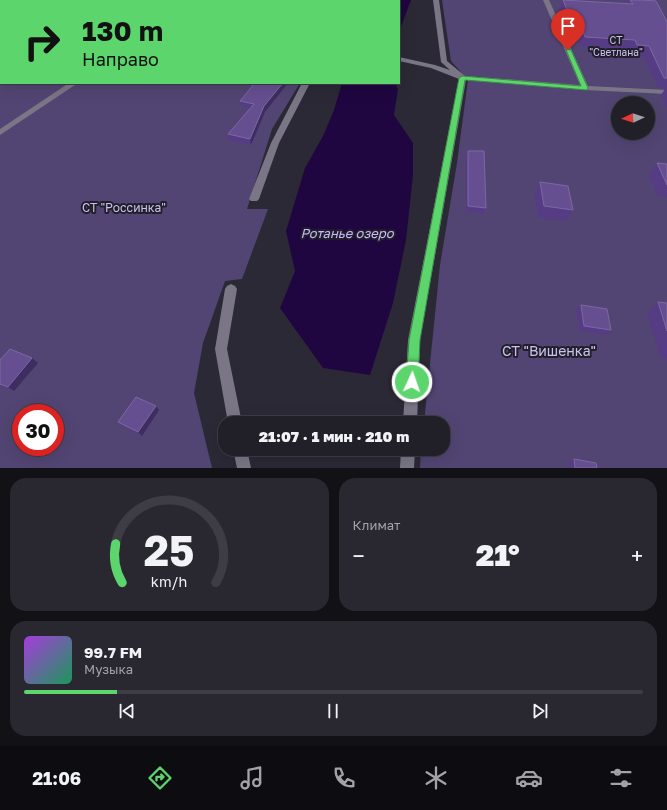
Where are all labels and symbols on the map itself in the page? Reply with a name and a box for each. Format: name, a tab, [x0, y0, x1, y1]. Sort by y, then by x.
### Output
pin	[551, 9, 585, 50]
park label: СТ "Светлана"	[589, 34, 643, 58]
north arrow	[611, 96, 655, 140]
park label: СТ "Россинка"	[82, 200, 166, 215]
water label: Ротанье озеро	[300, 225, 395, 241]
park label: СТ "Вишенка"	[502, 342, 596, 359]
position arrow	[391, 361, 433, 403]
speed limit sign: 30	[12, 404, 64, 456]

